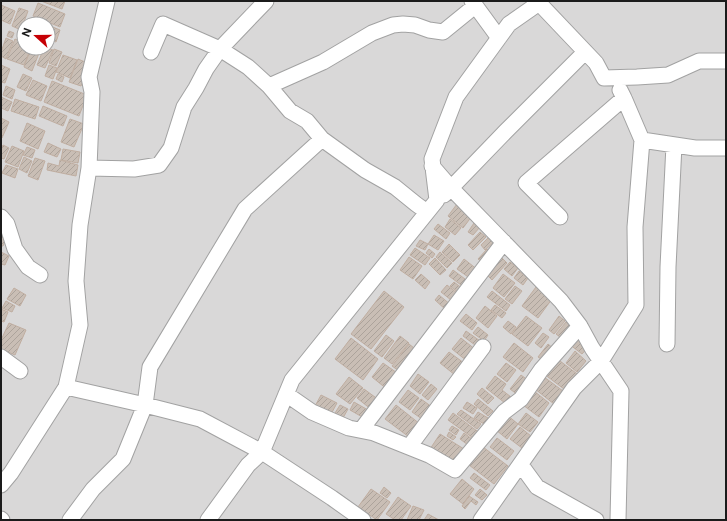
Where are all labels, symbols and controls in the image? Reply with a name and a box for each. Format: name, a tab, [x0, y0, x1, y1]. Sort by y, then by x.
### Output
north arrow	[16, 16, 56, 56]
text: N	[20, 26, 34, 39]

